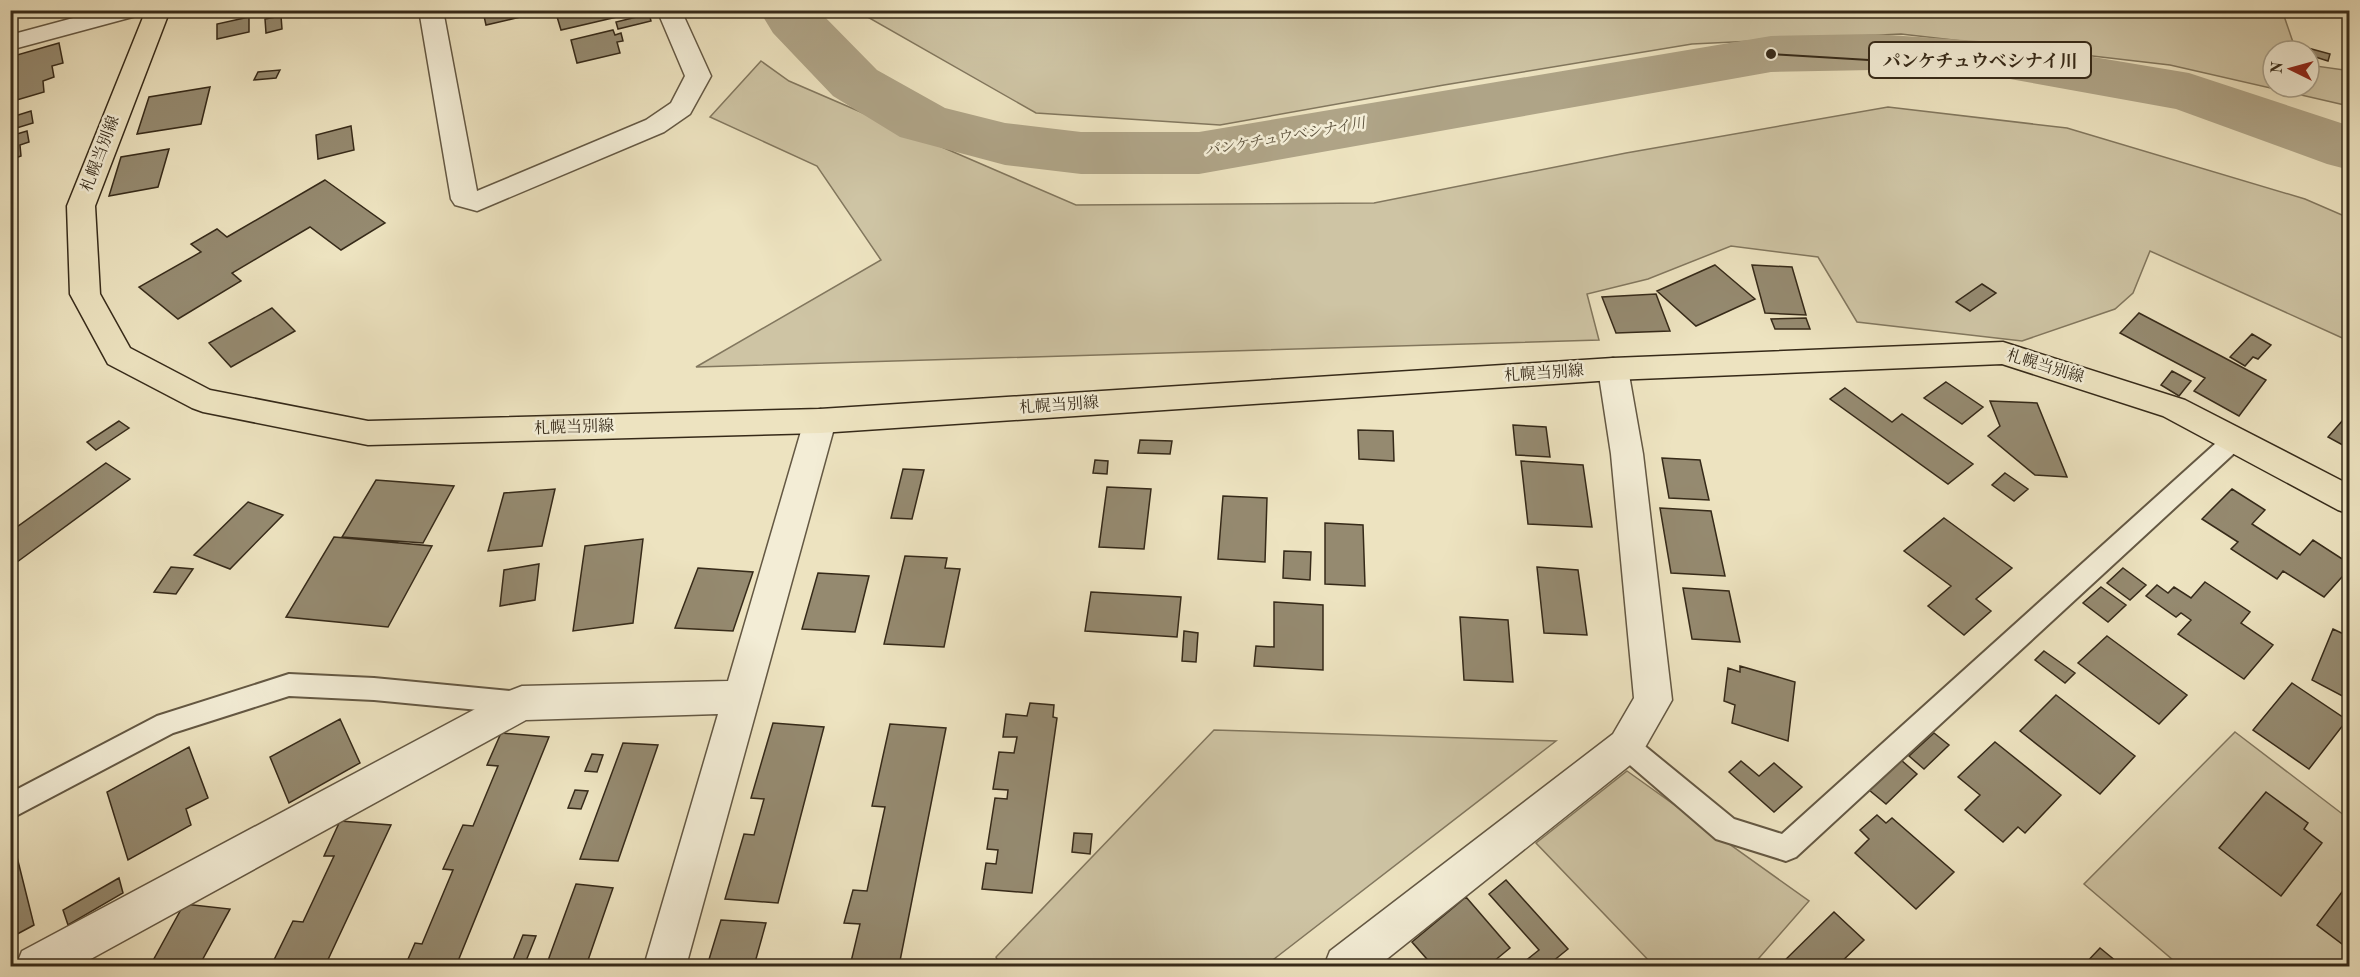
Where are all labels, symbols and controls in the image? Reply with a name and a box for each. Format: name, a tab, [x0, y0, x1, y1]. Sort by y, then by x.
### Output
north arrow	[2261, 39, 2321, 99]
callout: パンケチュウベシナイ川	[1869, 42, 2091, 78]
text: パンケチュウベシナイ川	[1882, 52, 2078, 71]
text: N	[2270, 60, 2287, 75]
street label: 札幌当別線	[77, 113, 123, 194]
water label: パンケチュウベシナイ川	[1203, 115, 1368, 160]
street label: 札幌当別線	[2004, 346, 2086, 386]
street label: 札幌当別線	[1503, 361, 1584, 385]
street label: 札幌当別線	[1018, 393, 1099, 417]
street label: 札幌当別線	[534, 417, 614, 437]

